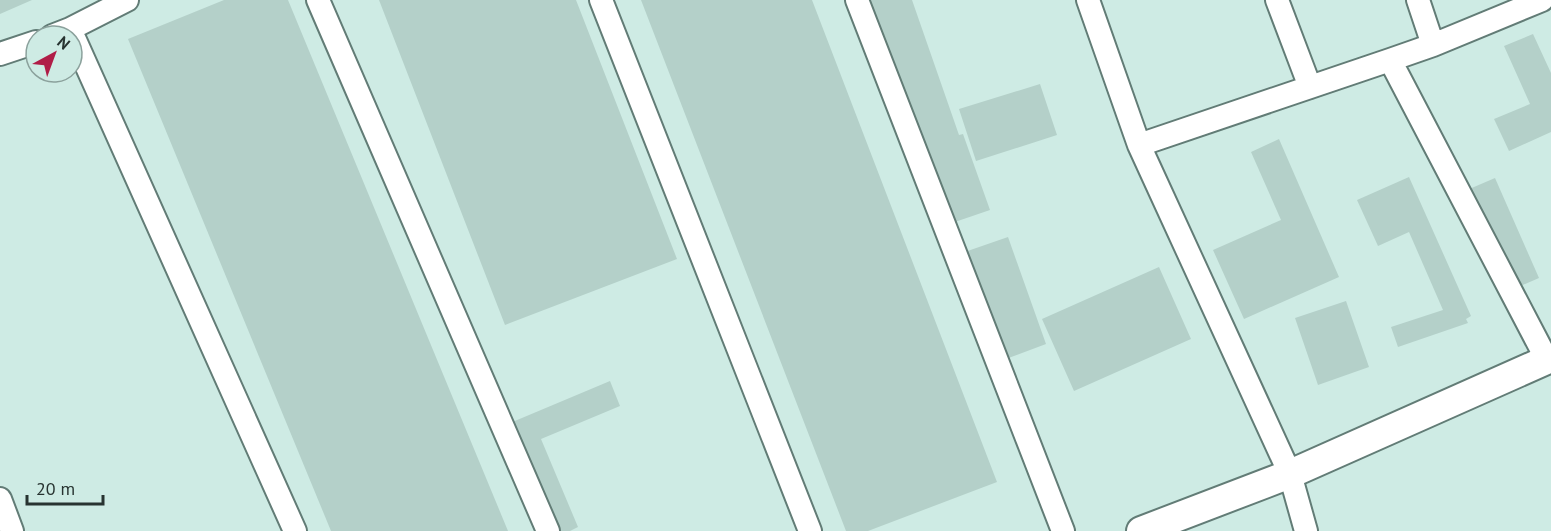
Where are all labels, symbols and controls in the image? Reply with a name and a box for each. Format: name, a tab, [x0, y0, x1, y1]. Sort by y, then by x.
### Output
north arrow	[24, 24, 84, 84]
text: N	[53, 32, 74, 54]
scale bar	[27, 468, 104, 506]
text: 20 m	[36, 477, 75, 500]

